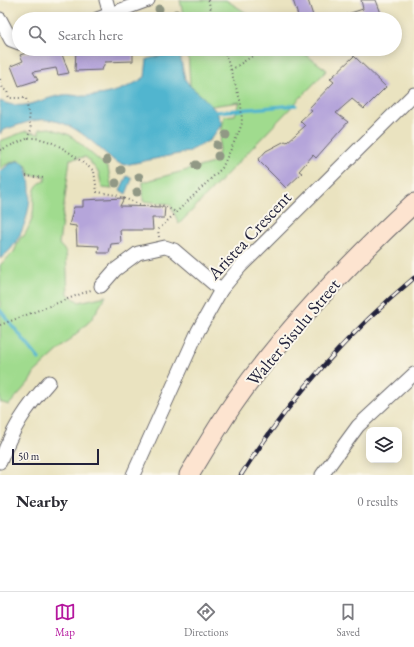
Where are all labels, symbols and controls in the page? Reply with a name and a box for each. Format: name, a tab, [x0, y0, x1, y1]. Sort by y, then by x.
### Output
search box	[12, 12, 402, 56]
icon: search	[26, 23, 48, 45]
text: Search here	[58, 25, 123, 44]
street label: Aristea Crescent	[201, 186, 296, 285]
street label: Walter Sisulu Street	[241, 273, 345, 391]
map controls	[366, 427, 402, 463]
button: layers	[366, 427, 402, 463]
scale bar	[12, 447, 99, 466]
text: 50 m	[18, 449, 39, 463]
text: Nearby	[16, 490, 68, 512]
text: 0 results	[357, 493, 398, 510]
tab: Map	[54, 601, 76, 639]
tab: Directions	[184, 601, 228, 639]
tab: Saved	[336, 601, 360, 639]

